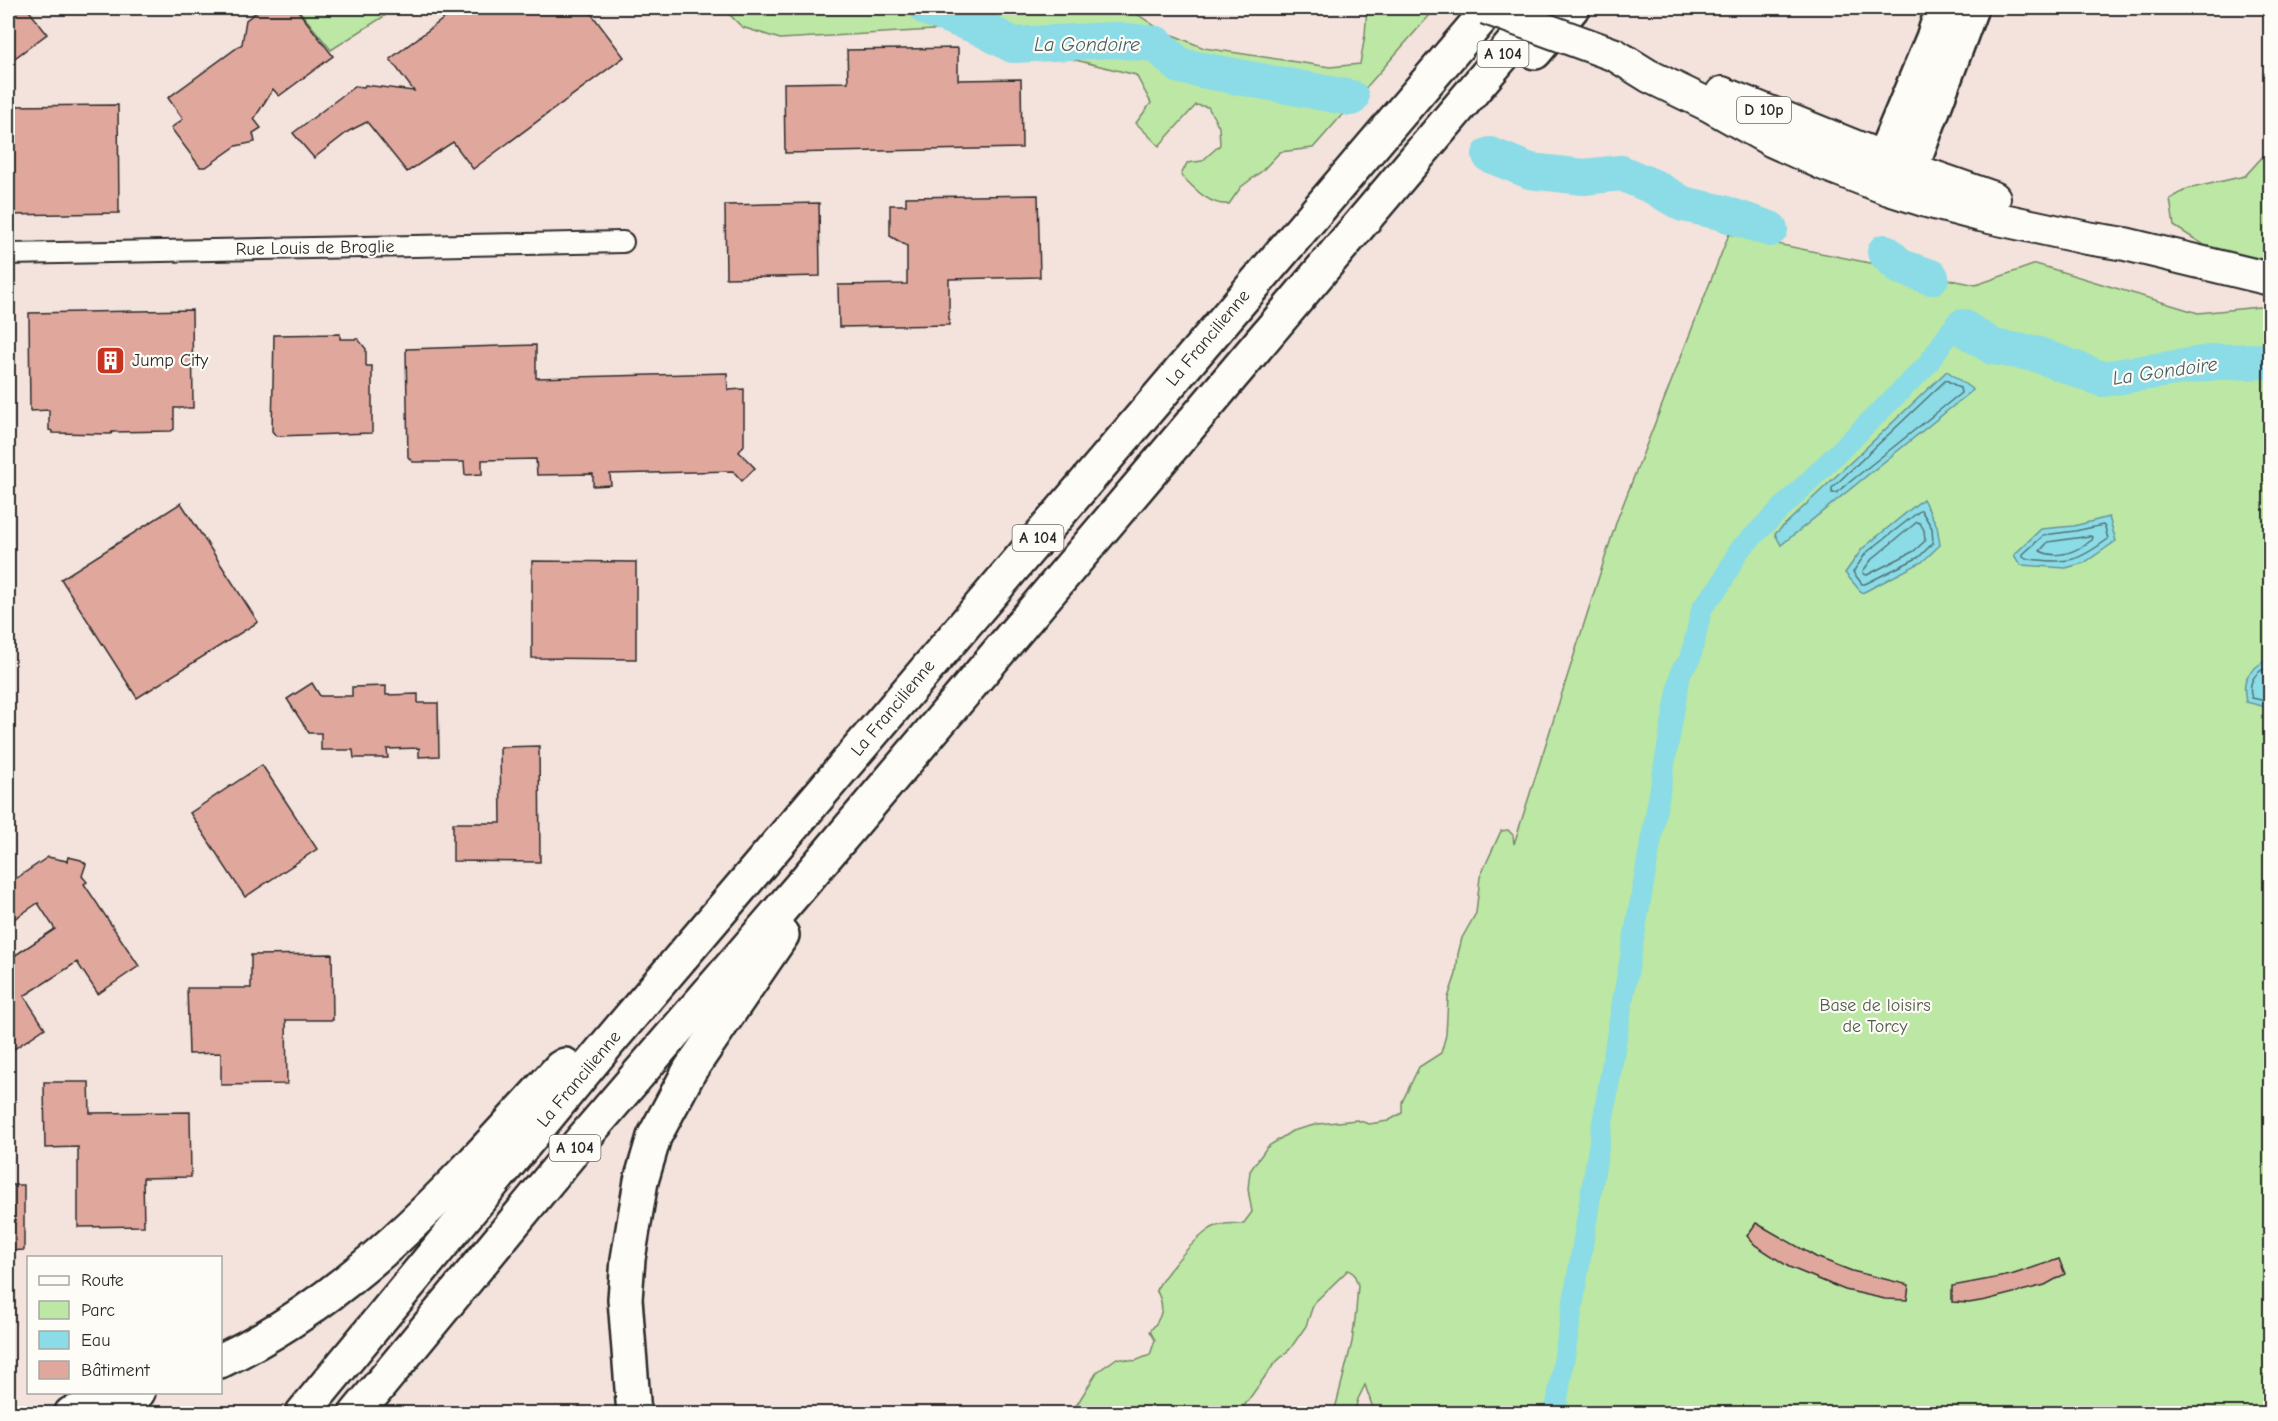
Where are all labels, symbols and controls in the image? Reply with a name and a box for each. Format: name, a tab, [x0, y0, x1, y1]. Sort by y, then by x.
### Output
water label: La Gondoire	[1034, 33, 1140, 56]
road number: A 104	[1478, 41, 1528, 67]
road number: D 10p	[1737, 97, 1791, 123]
street label: Rue Louis de Broglie	[236, 236, 394, 260]
street label: La Francilienne	[1162, 286, 1254, 390]
building icon: Jump City	[95, 344, 127, 376]
place label: Jump City	[132, 350, 209, 371]
water label: La Gondoire	[2111, 352, 2219, 390]
road number: A 104	[1012, 525, 1064, 551]
street label: La Francilienne	[847, 656, 939, 760]
park label: Base de loisirs de Torcy	[1819, 995, 1931, 1037]
street label: La Francilienne	[533, 1027, 625, 1131]
road number: A 104	[550, 1135, 600, 1161]
legend	[27, 1256, 222, 1394]
text: Route	[81, 1270, 124, 1291]
text: Parc	[81, 1300, 115, 1321]
text: Eau	[81, 1330, 110, 1351]
text: Bâtiment	[81, 1360, 151, 1381]

